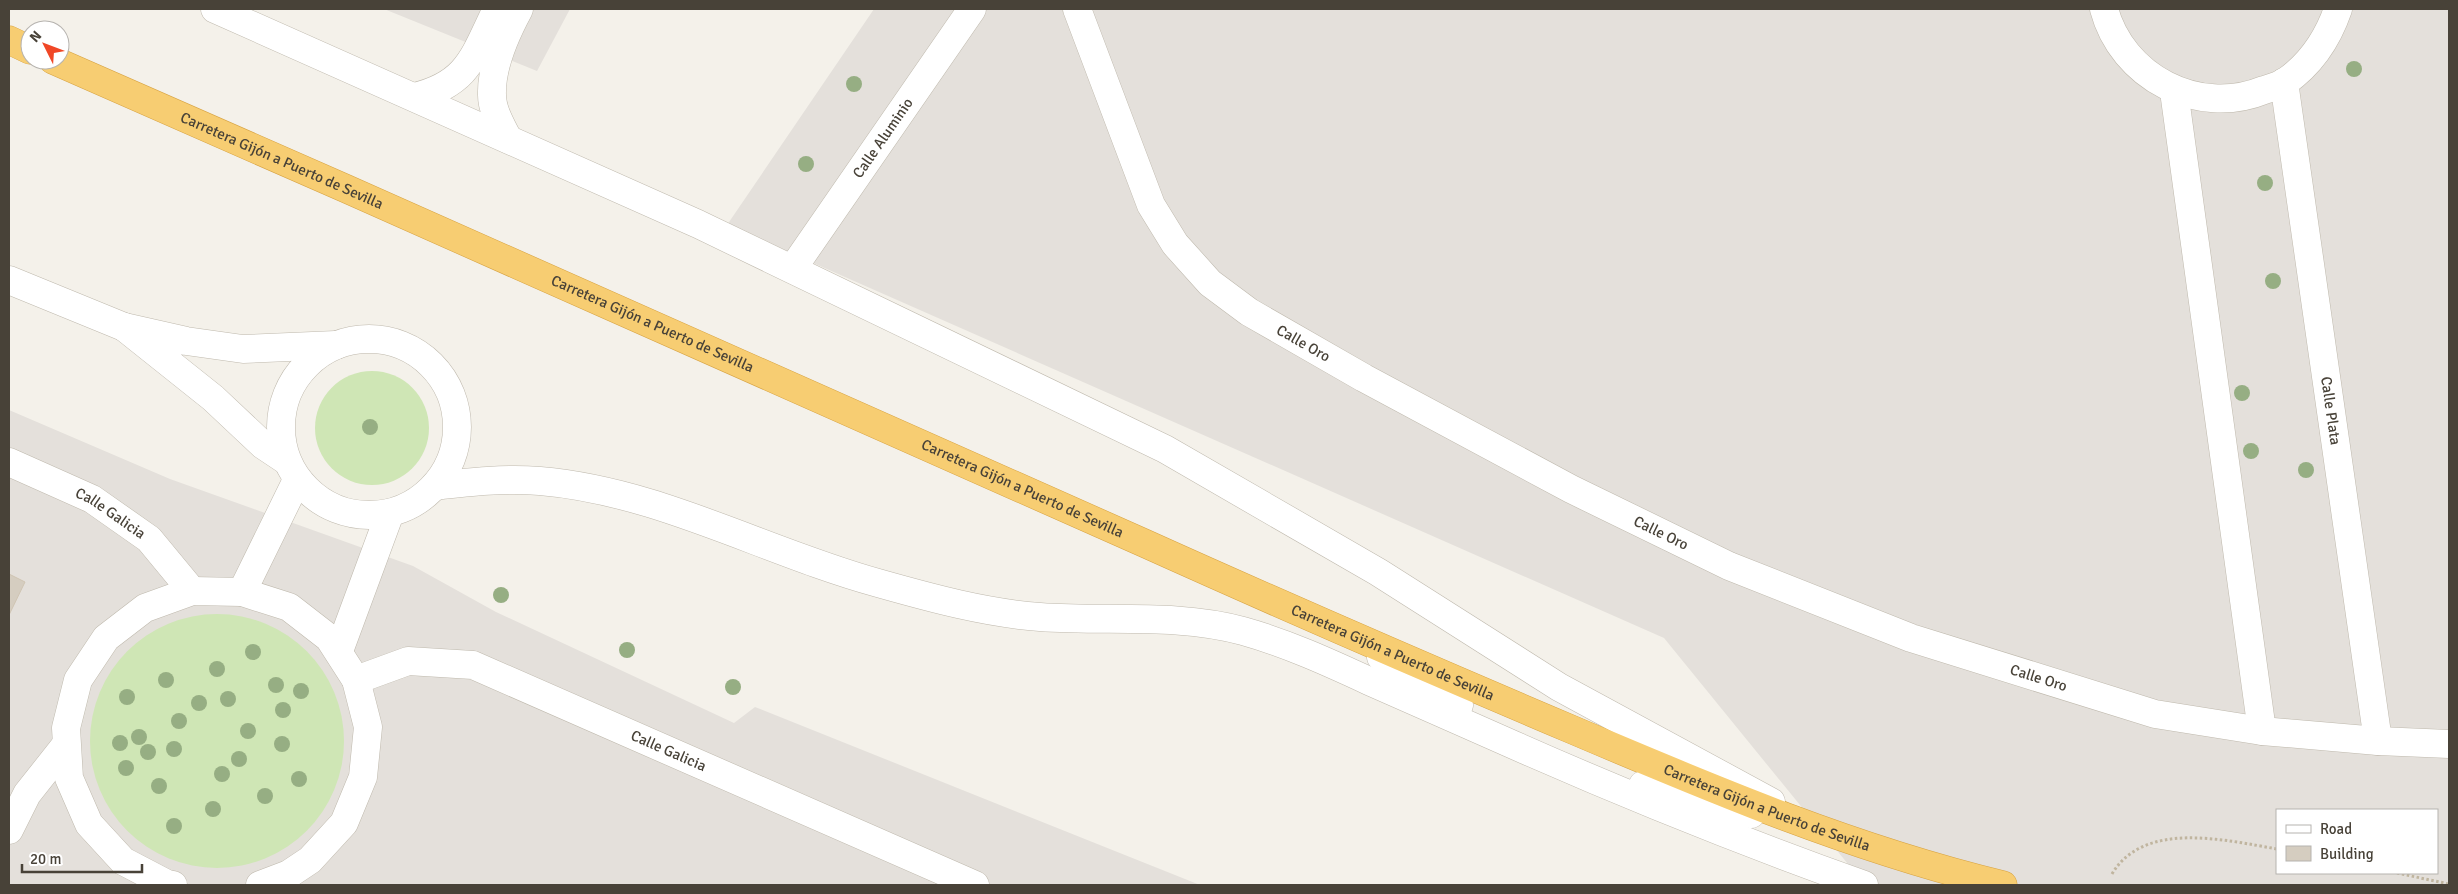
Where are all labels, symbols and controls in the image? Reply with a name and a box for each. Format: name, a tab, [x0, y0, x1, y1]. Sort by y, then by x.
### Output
north arrow	[20, 20, 70, 70]
text: N	[26, 27, 45, 46]
street label: Calle Aluminio	[849, 94, 917, 182]
street label: Carretera Gijón a Puerto de Sevilla	[178, 108, 386, 213]
street label: Carretera Gijón a Puerto de Sevilla	[548, 271, 757, 376]
street label: Calle Oro	[1273, 321, 1334, 366]
street label: Calle Plata	[2317, 375, 2345, 446]
street label: Carretera Gijón a Puerto de Sevilla	[919, 435, 1126, 542]
street label: Calle Galicia	[73, 484, 149, 543]
street label: Calle Oro	[1631, 512, 1692, 554]
street label: Carretera Gijón a Puerto de Sevilla	[1288, 601, 1497, 704]
street label: Calle Oro	[2008, 660, 2070, 695]
street label: Calle Galicia	[628, 726, 709, 775]
street label: Carretera Gijón a Puerto de Sevilla	[1661, 760, 1872, 855]
legend	[2276, 809, 2438, 874]
text: Road	[2320, 820, 2352, 838]
scale bar	[22, 842, 142, 874]
text: Building	[2320, 845, 2374, 863]
text: 20 m	[30, 850, 61, 868]

